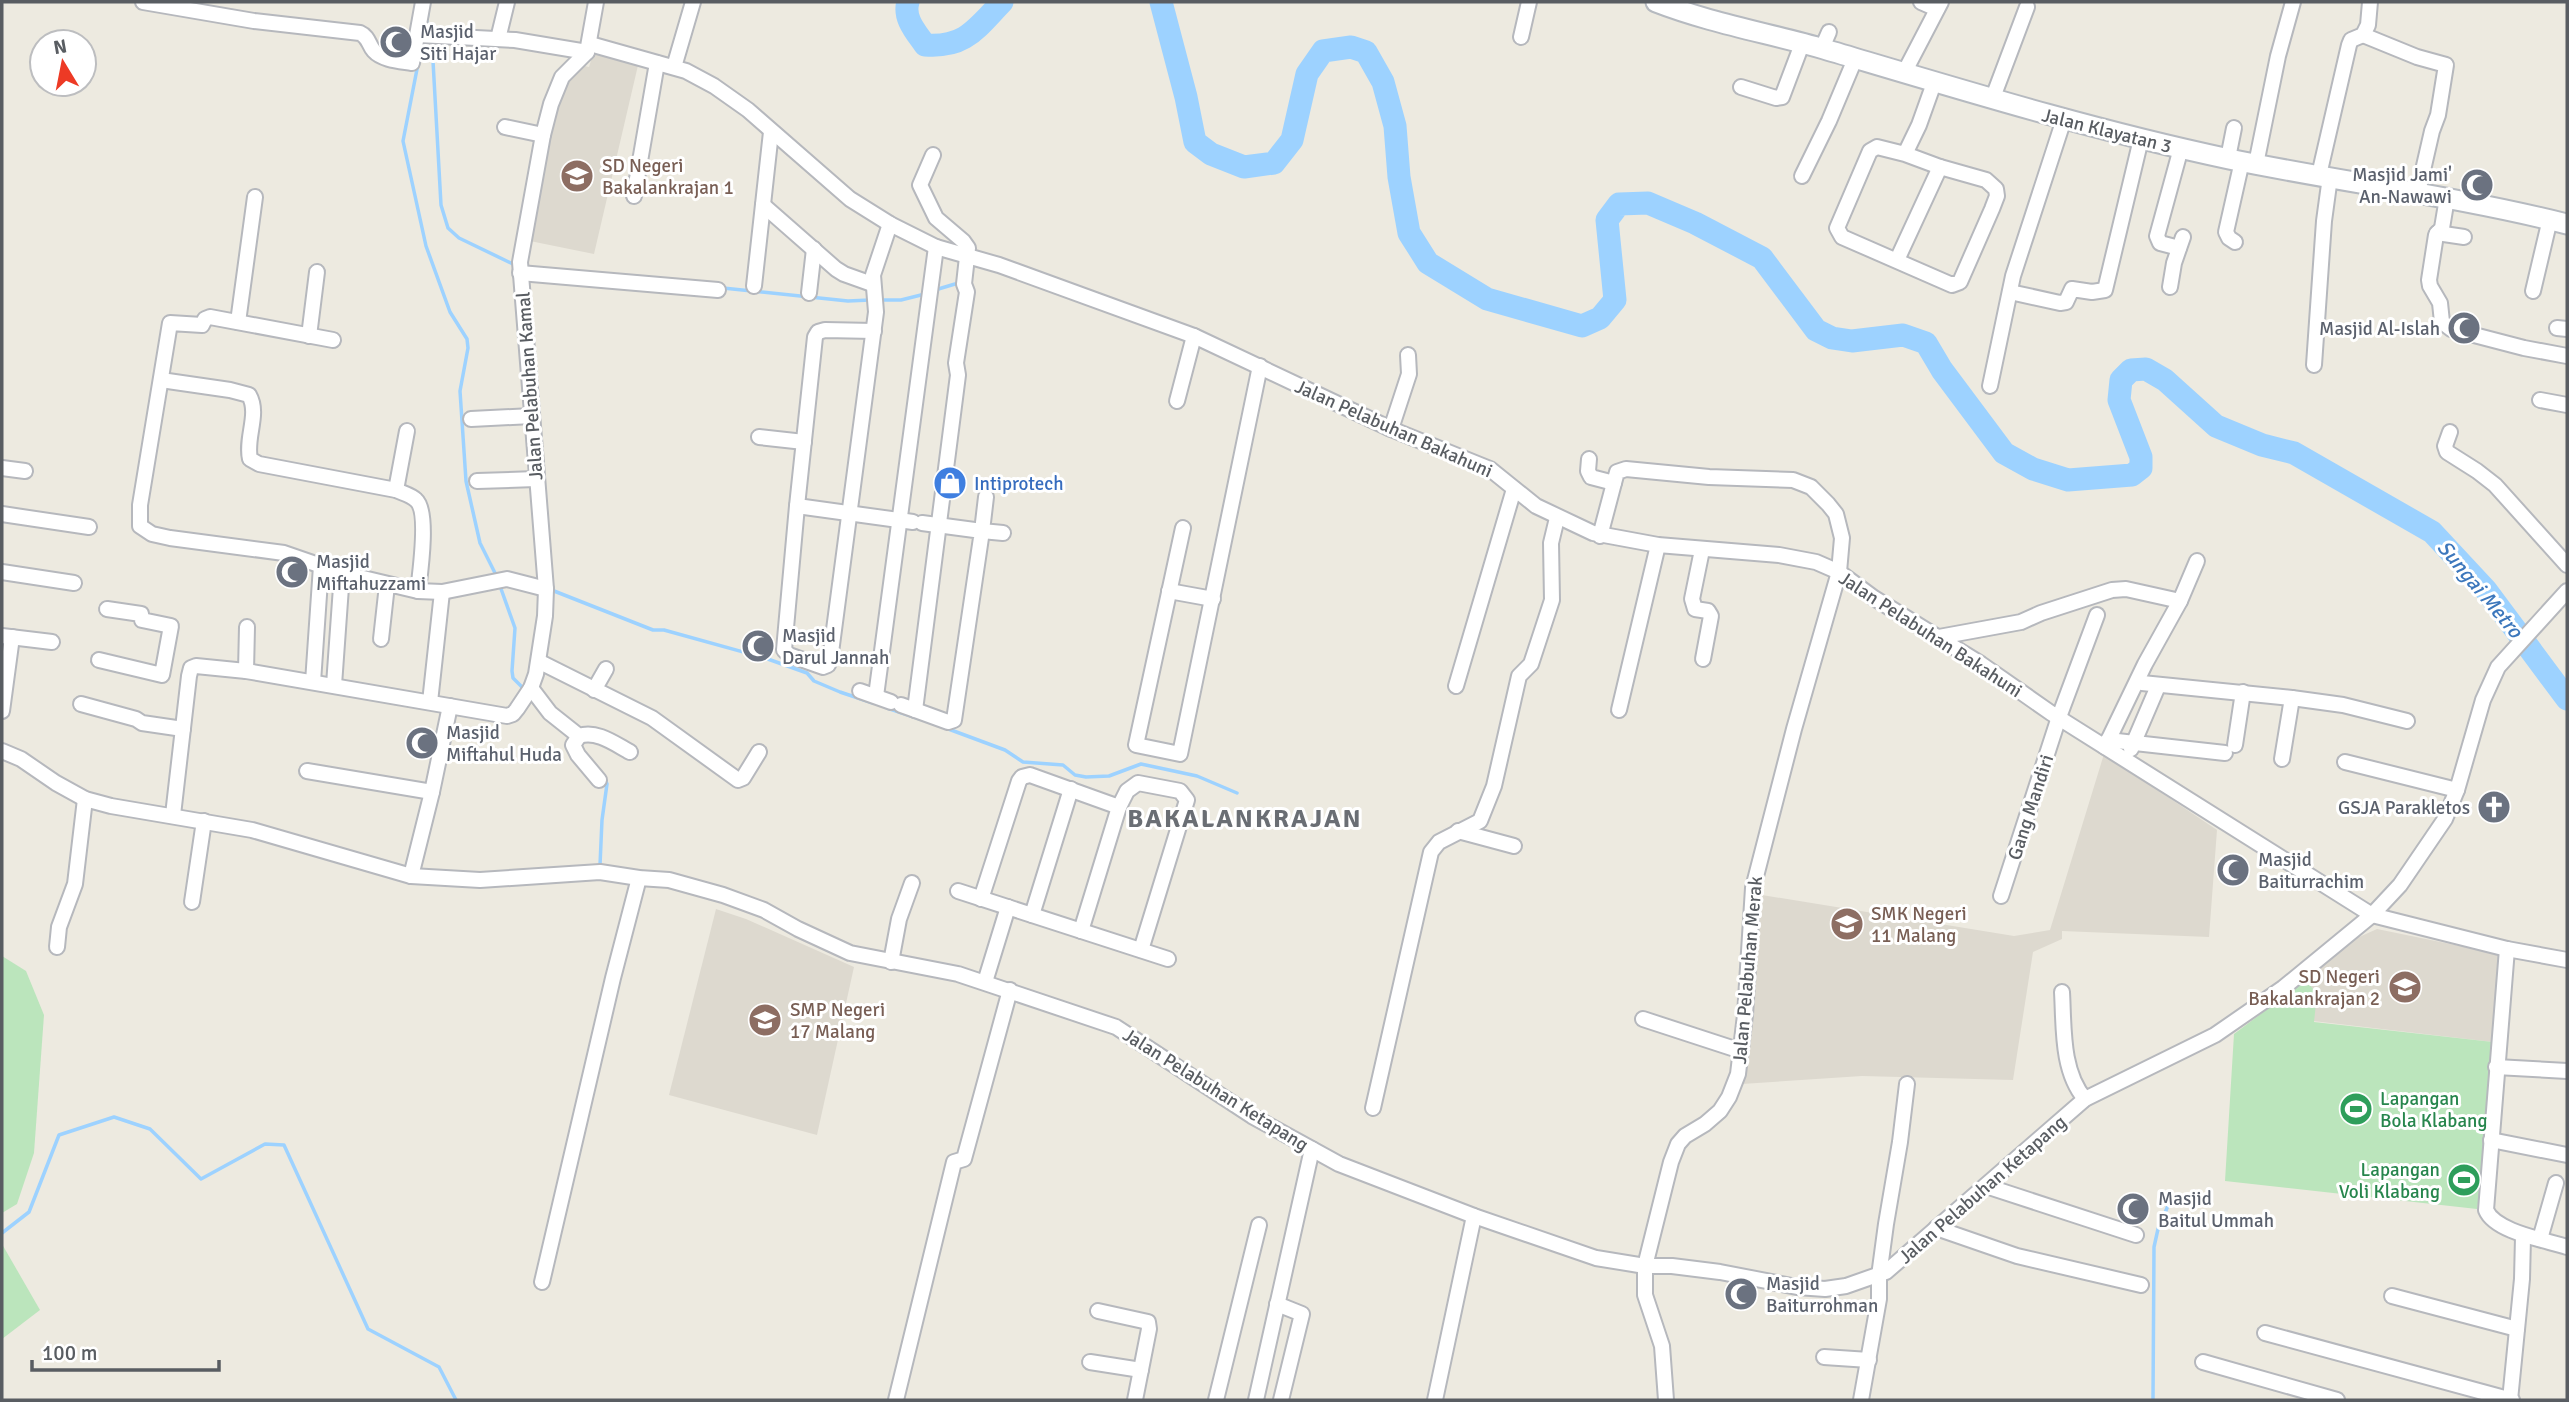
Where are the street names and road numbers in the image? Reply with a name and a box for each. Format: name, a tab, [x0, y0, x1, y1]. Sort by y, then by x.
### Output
street label: Jalan Klayatan 3	[2039, 103, 2174, 159]
street label: Jalan Pelabuhan Kamal	[511, 291, 549, 481]
street label: Jalan Pelabuhan Bakahuni	[1291, 374, 1496, 483]
street label: Jalan Pelabuhan Bakahuni	[1834, 567, 2027, 703]
street label: Gang Mandiri	[2003, 752, 2059, 863]
street label: Jalan Pelabuhan Merak	[1728, 875, 1768, 1065]
street label: Jalan Pelabuhan Ketapang	[1118, 1023, 1313, 1157]
street label: Jalan Pelabuhan Ketapang	[1894, 1110, 2071, 1269]

